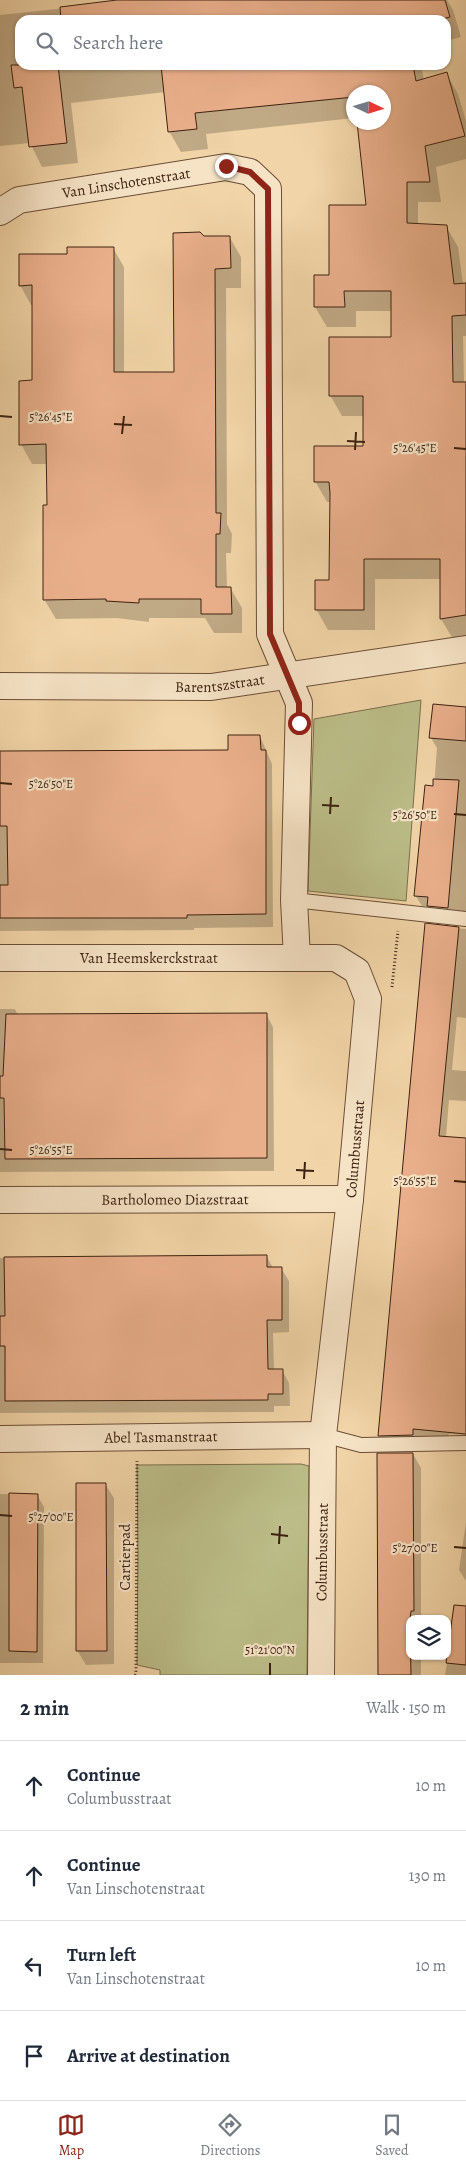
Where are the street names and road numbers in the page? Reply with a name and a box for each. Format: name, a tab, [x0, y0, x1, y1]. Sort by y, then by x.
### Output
street label: Van Linschotenstraat	[60, 163, 192, 203]
street label: Barentszstraat	[175, 669, 266, 697]
street label: Van Heemskerckstraat	[79, 948, 218, 968]
street label: Columbusstraat	[341, 1099, 369, 1199]
street label: Bartholomeo Diazstraat	[101, 1189, 249, 1210]
street label: Abel Tasmanstraat	[103, 1426, 218, 1448]
street label: Columbusstraat	[311, 1503, 333, 1601]
street label: Cartierpad	[115, 1523, 135, 1590]

